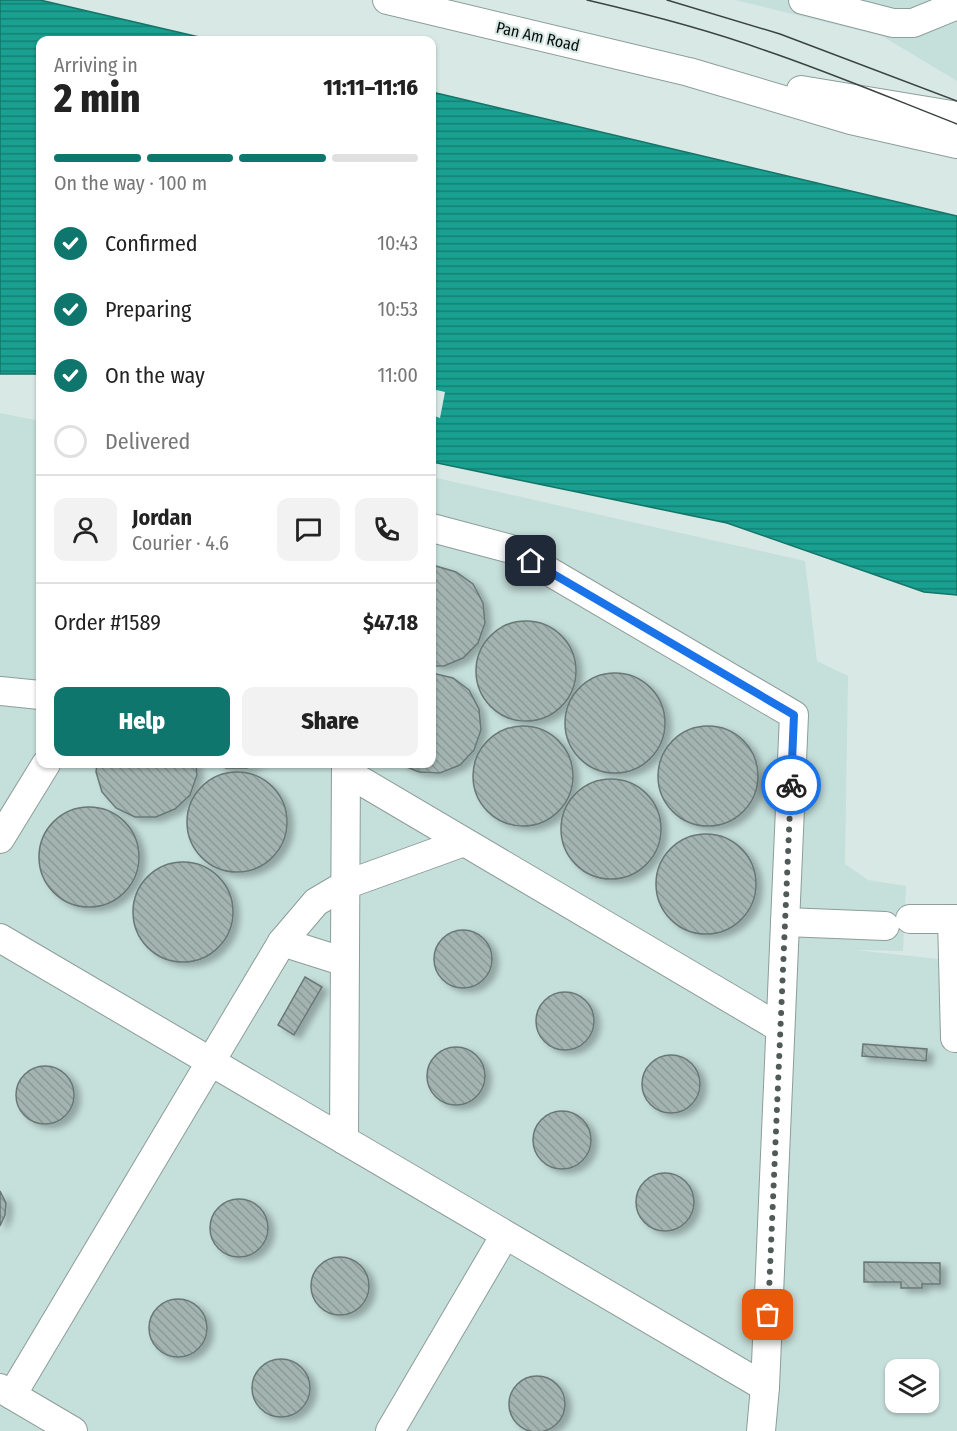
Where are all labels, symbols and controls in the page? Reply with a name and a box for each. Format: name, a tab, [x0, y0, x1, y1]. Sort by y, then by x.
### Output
street label: Pan Am Road	[494, 18, 582, 55]
text: Arriving in	[54, 53, 138, 77]
text: 11:11–11:16	[323, 74, 418, 101]
text: 2 min	[54, 76, 140, 122]
text: On the way · 100 m	[54, 171, 207, 195]
icon: check	[54, 227, 87, 260]
text: Confirmed	[105, 230, 198, 257]
text: 10:43	[377, 231, 418, 255]
icon: check	[54, 293, 87, 326]
text: Preparing	[105, 296, 191, 323]
text: 10:53	[377, 297, 418, 321]
icon: check	[54, 359, 87, 392]
text: On the way	[105, 362, 205, 389]
text: 11:00	[378, 363, 418, 387]
text: Delivered	[105, 428, 190, 455]
button: person	[54, 498, 117, 561]
button: chat	[277, 498, 340, 561]
button: phone	[355, 498, 418, 561]
text: Jordan	[132, 504, 192, 531]
text: Courier · 4.6	[132, 531, 229, 555]
pin	[505, 535, 556, 586]
icon: home	[514, 544, 547, 577]
text: Order #1589	[54, 609, 161, 636]
text: $47.18	[363, 609, 418, 636]
button: Help	[54, 687, 230, 756]
button: Share	[242, 687, 418, 756]
courier	[761, 755, 821, 815]
icon: bike	[775, 769, 808, 802]
pin	[742, 1289, 793, 1340]
icon: bag	[751, 1298, 784, 1331]
map controls	[885, 1359, 939, 1413]
button: layers	[885, 1359, 939, 1413]

